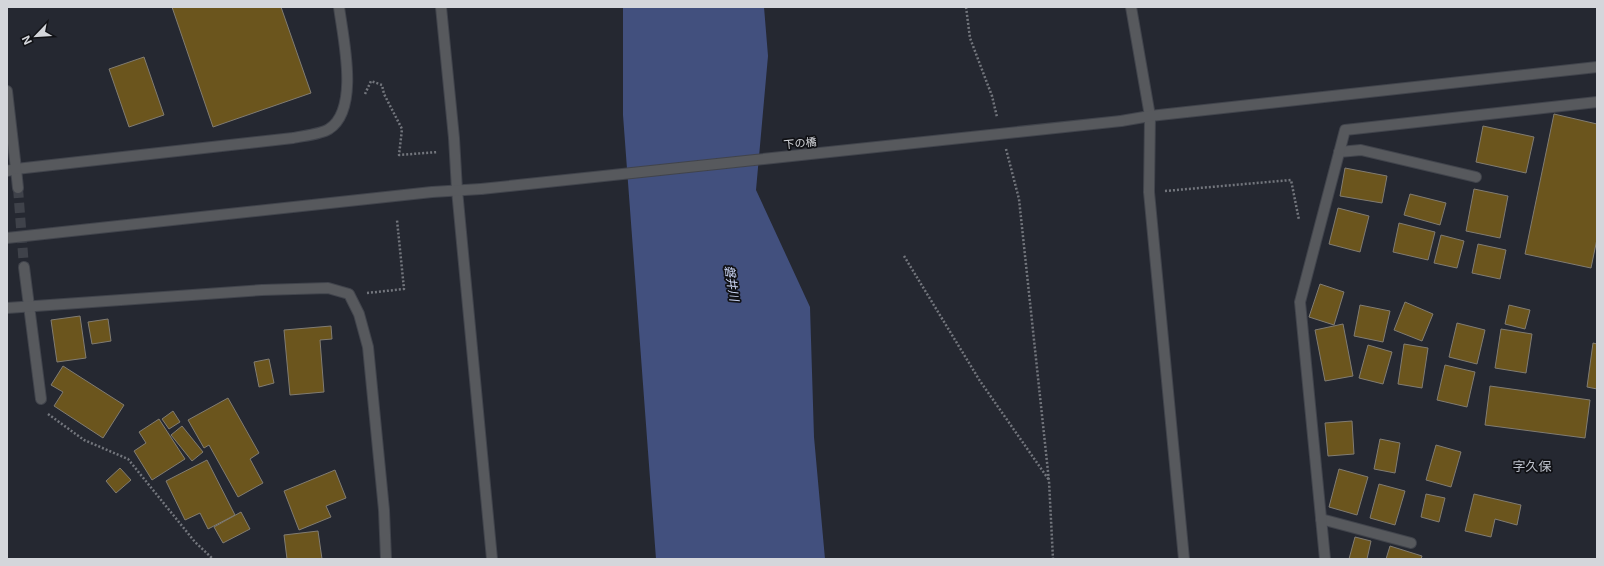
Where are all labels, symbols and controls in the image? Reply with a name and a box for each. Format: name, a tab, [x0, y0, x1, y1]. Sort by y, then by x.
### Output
north arrow	[16, 16, 56, 56]
text: N	[19, 33, 35, 47]
street label: 下の橋	[783, 134, 817, 152]
water label: 磐井川	[722, 264, 743, 304]
district label: 字久保	[1512, 458, 1552, 474]

